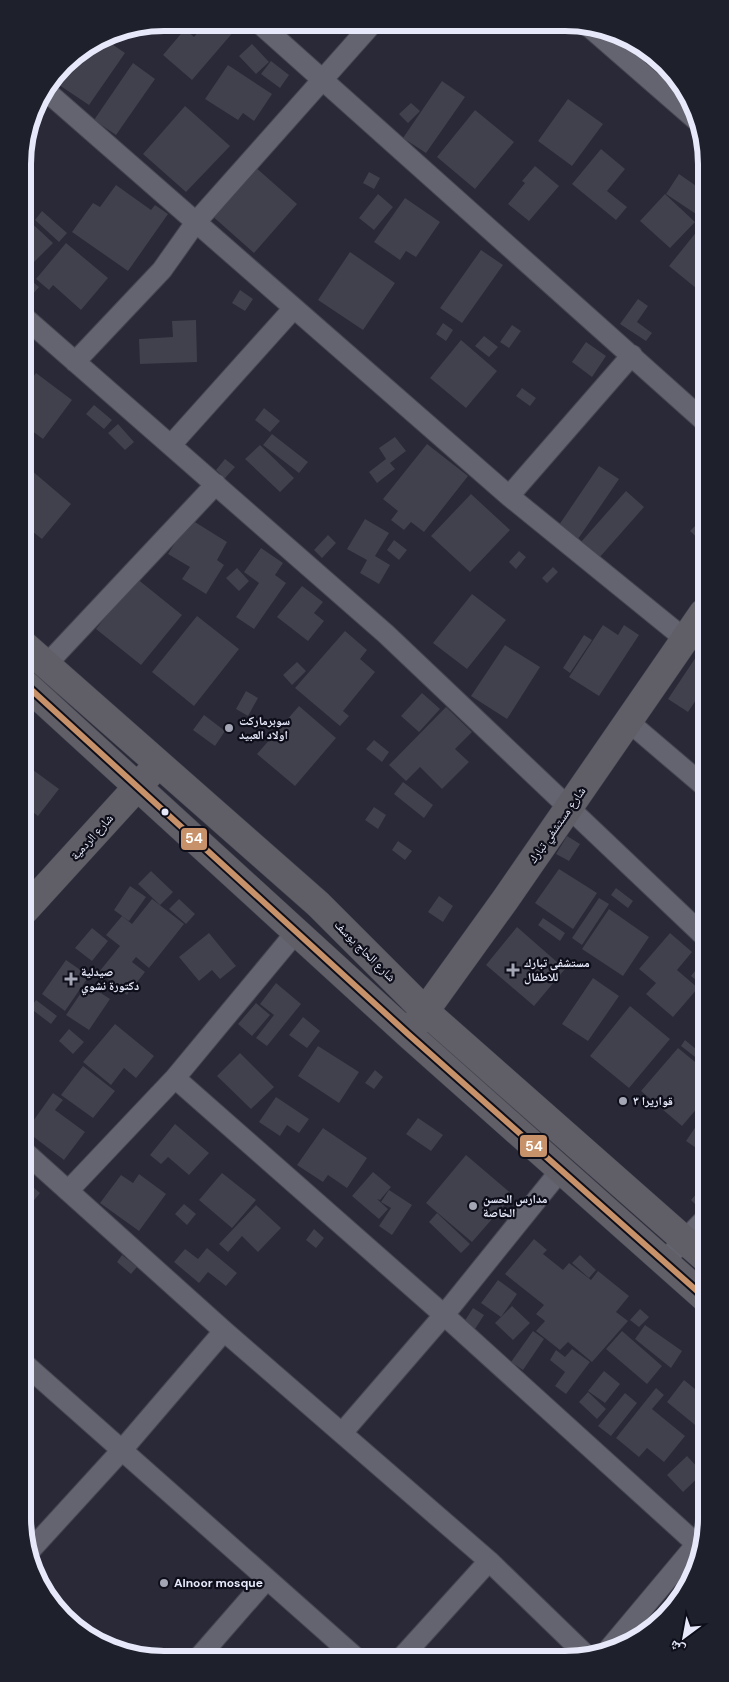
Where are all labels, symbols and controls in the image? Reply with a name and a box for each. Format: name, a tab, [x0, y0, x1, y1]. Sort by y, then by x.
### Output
place label: سوبرماركت اولاد العبيد	[239, 713, 290, 743]
marker: سوبرماركت اولاد العبيد	[223, 722, 235, 734]
street label: شارع مستشفي تبارك	[525, 784, 591, 868]
unlabelled marker	[160, 807, 170, 817]
street label: شارع الردمية	[67, 811, 117, 863]
line badge: 54	[180, 827, 208, 851]
text: 54	[185, 829, 203, 847]
street label: شارع الحاج يوسف	[331, 917, 399, 985]
place label: مستشفى تبارك للاطفال	[524, 955, 590, 985]
marker: مستشفى تبارك للاطفال	[506, 963, 520, 977]
place label: صيدلية دكتورة نشوي	[81, 964, 139, 996]
marker: صيدلية دكتورة نشوي	[65, 973, 77, 985]
place label: قواريرا ٣	[633, 1093, 673, 1109]
marker: قواريرا ٣	[617, 1095, 629, 1107]
line badge: 54	[519, 1134, 548, 1158]
text: 54	[525, 1137, 543, 1155]
place label: مدارس الحسن الخاصة	[483, 1191, 548, 1221]
marker: مدارس الحسن الخاصة	[467, 1200, 479, 1212]
place label: Alnoor mosque	[174, 1575, 263, 1591]
marker: Alnoor mosque	[158, 1577, 170, 1589]
north arrow	[659, 1612, 709, 1662]
text: ش	[666, 1636, 688, 1660]

